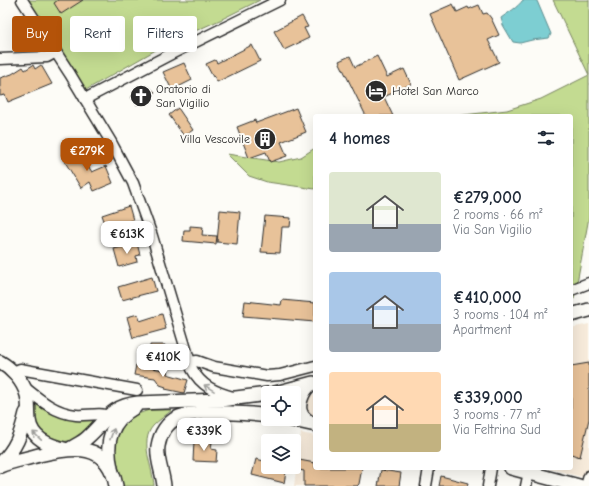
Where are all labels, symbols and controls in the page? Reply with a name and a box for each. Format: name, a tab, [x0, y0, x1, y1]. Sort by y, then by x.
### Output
chip: Buy	[12, 16, 62, 52]
chip: Rent	[70, 16, 125, 52]
chip: Filters	[133, 16, 197, 52]
hotel icon: Hotel San Marco	[363, 78, 389, 104]
place label: Oratorio di San Vigilio	[156, 82, 211, 110]
church icon: Oratorio di San Vigilio	[128, 83, 154, 109]
place label: Hotel San Marco	[392, 84, 479, 98]
building icon: Villa Vescovile	[252, 126, 278, 152]
icon: filters	[535, 127, 557, 149]
text: 4 homes	[329, 129, 390, 148]
place label: Villa Vescovile	[180, 132, 250, 146]
pin: €279K	[59, 138, 115, 172]
text: €279K	[69, 143, 105, 158]
icon: home	[361, 188, 409, 236]
text: €279,000	[453, 188, 522, 207]
text: 2 rooms · 66 m²	[453, 207, 542, 222]
pin: €613K	[99, 221, 155, 255]
text: Via San Vigilio	[453, 222, 532, 237]
text: €613K	[110, 226, 144, 241]
icon: home	[361, 288, 409, 336]
text: €410,000	[453, 288, 522, 307]
text: 3 rooms · 104 m²	[453, 307, 547, 322]
text: Apartment	[453, 322, 511, 337]
pin: €410K	[135, 344, 191, 378]
text: €410K	[146, 349, 180, 364]
one-way arrow	[203, 383, 215, 391]
map controls	[261, 386, 301, 474]
button: locate	[261, 386, 301, 426]
icon: home	[361, 388, 409, 436]
text: €339,000	[453, 388, 523, 407]
text: 3 rooms · 77 m²	[453, 407, 540, 422]
pin: €339K	[176, 418, 232, 452]
text: Via Feltrina Sud	[453, 422, 541, 437]
text: €339K	[186, 423, 222, 438]
one-way arrow	[108, 429, 116, 441]
one-way arrow	[32, 431, 42, 440]
button: layers	[261, 434, 301, 474]

